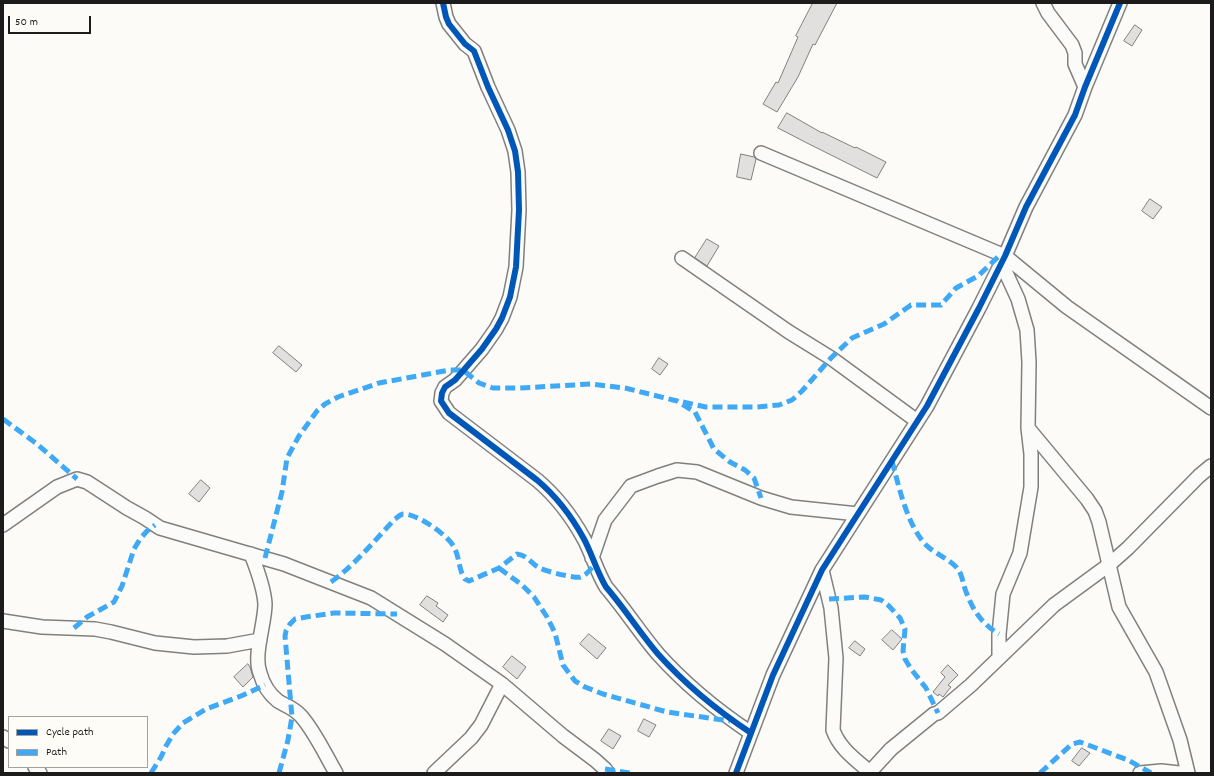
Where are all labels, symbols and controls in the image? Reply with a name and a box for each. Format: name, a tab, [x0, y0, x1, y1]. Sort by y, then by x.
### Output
scale bar	[10, 8, 93, 34]
text: 50 m	[15, 14, 38, 31]
legend	[8, 716, 148, 768]
text: Cycle path	[46, 724, 94, 741]
text: Path	[46, 744, 67, 761]

